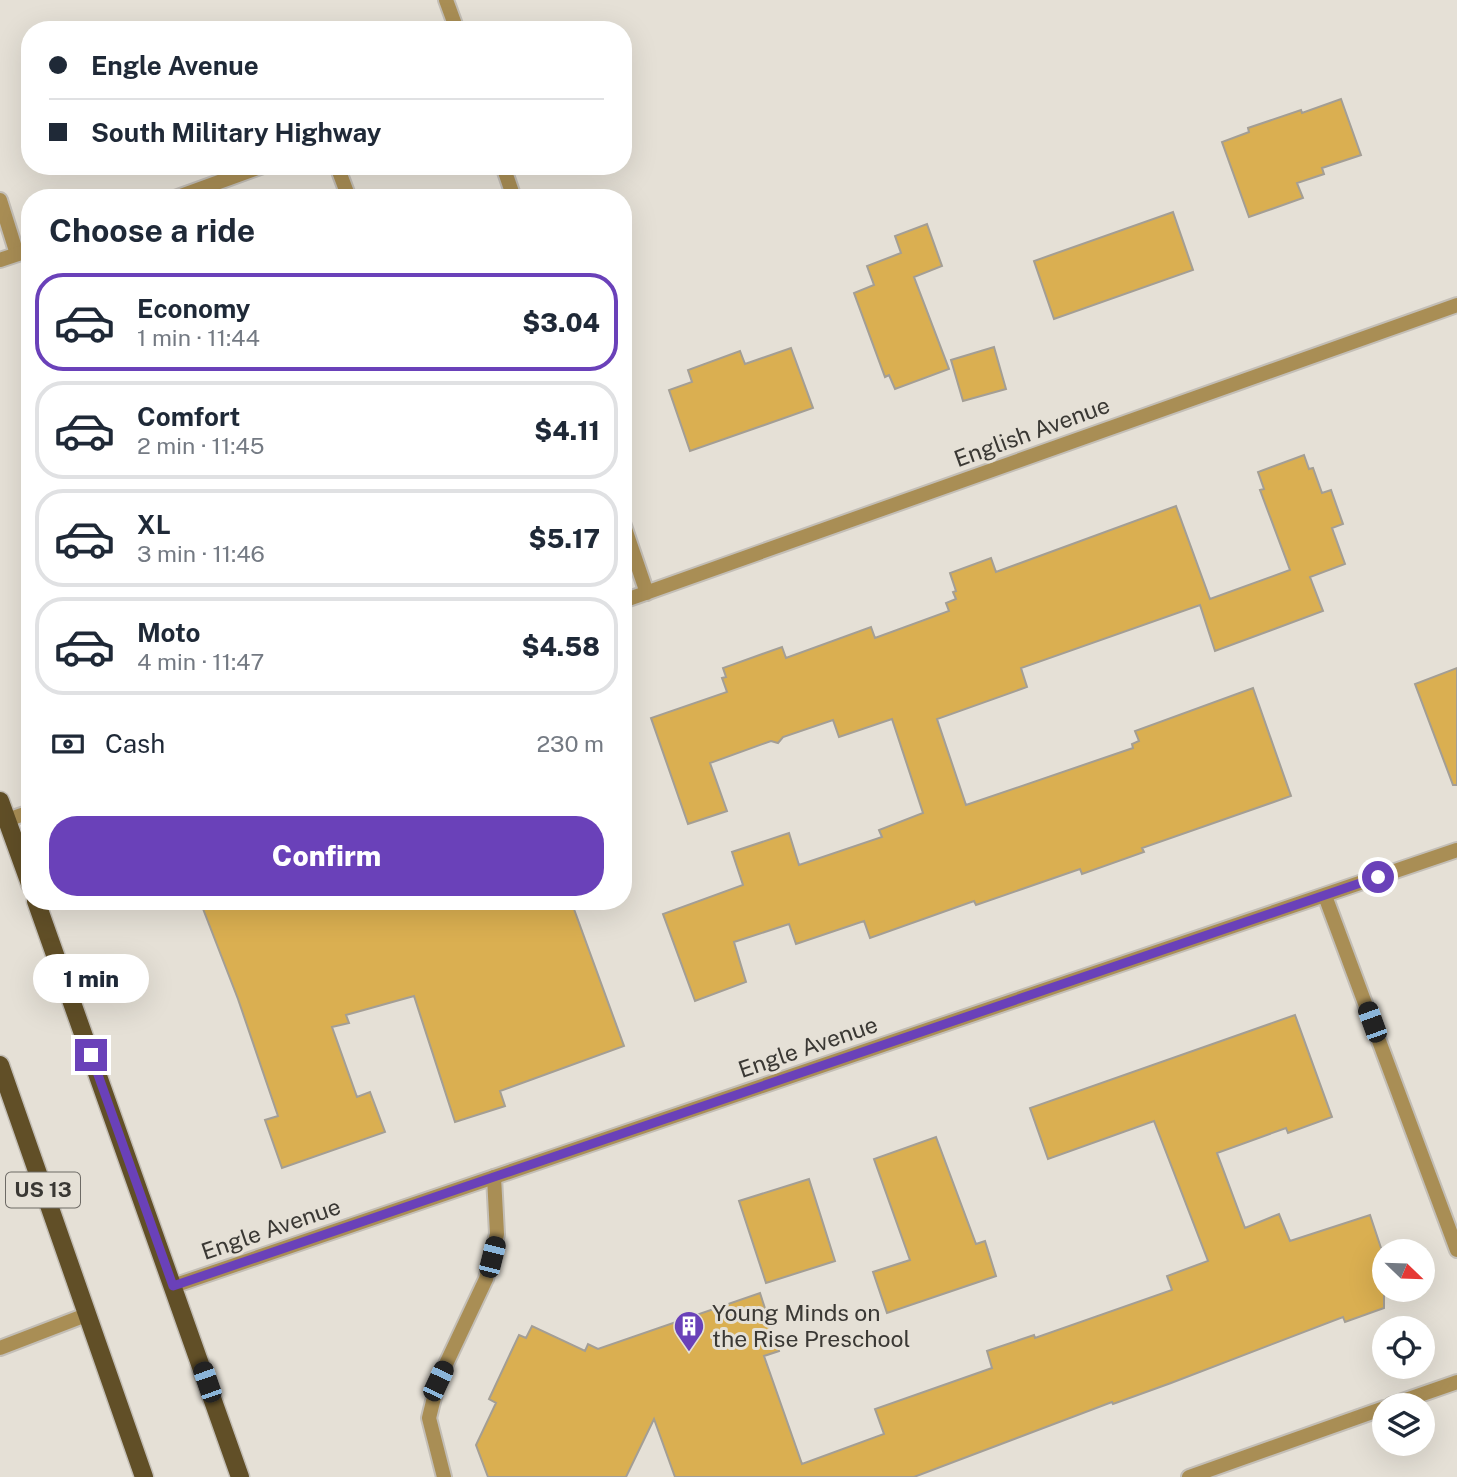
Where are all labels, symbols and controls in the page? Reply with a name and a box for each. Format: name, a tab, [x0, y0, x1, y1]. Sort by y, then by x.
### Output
text: Engle Avenue	[91, 50, 259, 81]
text: South Military Highway	[91, 117, 381, 148]
text: Choose a ride	[49, 212, 255, 249]
icon: car	[53, 291, 116, 354]
text: Economy	[137, 293, 250, 324]
text: $3.04	[522, 307, 600, 338]
text: 1 min · 11:44	[137, 324, 260, 351]
street label: English Avenue	[950, 391, 1113, 472]
icon: car	[53, 399, 116, 462]
text: Comfort	[137, 401, 240, 432]
text: $4.11	[534, 415, 600, 446]
text: 2 min · 11:45	[137, 432, 264, 459]
icon: car	[53, 507, 116, 570]
text: XL	[137, 509, 171, 540]
text: $5.17	[529, 523, 600, 554]
text: 3 min · 11:46	[137, 540, 265, 567]
icon: car	[53, 615, 116, 678]
text: Moto	[137, 617, 200, 648]
text: $4.58	[521, 631, 600, 662]
text: 4 min · 11:47	[137, 648, 264, 675]
icon: cash	[49, 725, 87, 763]
text: Cash	[105, 728, 165, 759]
text: 230 m	[536, 730, 604, 757]
button: Confirm	[49, 816, 604, 896]
route start	[1362, 861, 1394, 893]
callout: 1 min	[33, 954, 149, 1002]
text: 1 min	[63, 965, 119, 992]
car	[1355, 999, 1390, 1045]
street label: Engle Avenue	[735, 1010, 881, 1083]
route end	[75, 1039, 107, 1071]
road number: US 13	[6, 1172, 80, 1208]
street label: Engle Avenue	[198, 1192, 344, 1265]
car	[477, 1234, 508, 1280]
north arrow	[1372, 1239, 1435, 1302]
map controls	[1372, 1239, 1435, 1456]
place label: Young Minds on the Rise Preschool	[712, 1299, 911, 1352]
building icon: Young Minds on the Rise Preschool	[672, 1309, 706, 1353]
button: locate	[1372, 1316, 1435, 1379]
car	[420, 1358, 457, 1404]
car	[191, 1359, 224, 1405]
button: layers	[1372, 1393, 1435, 1456]

